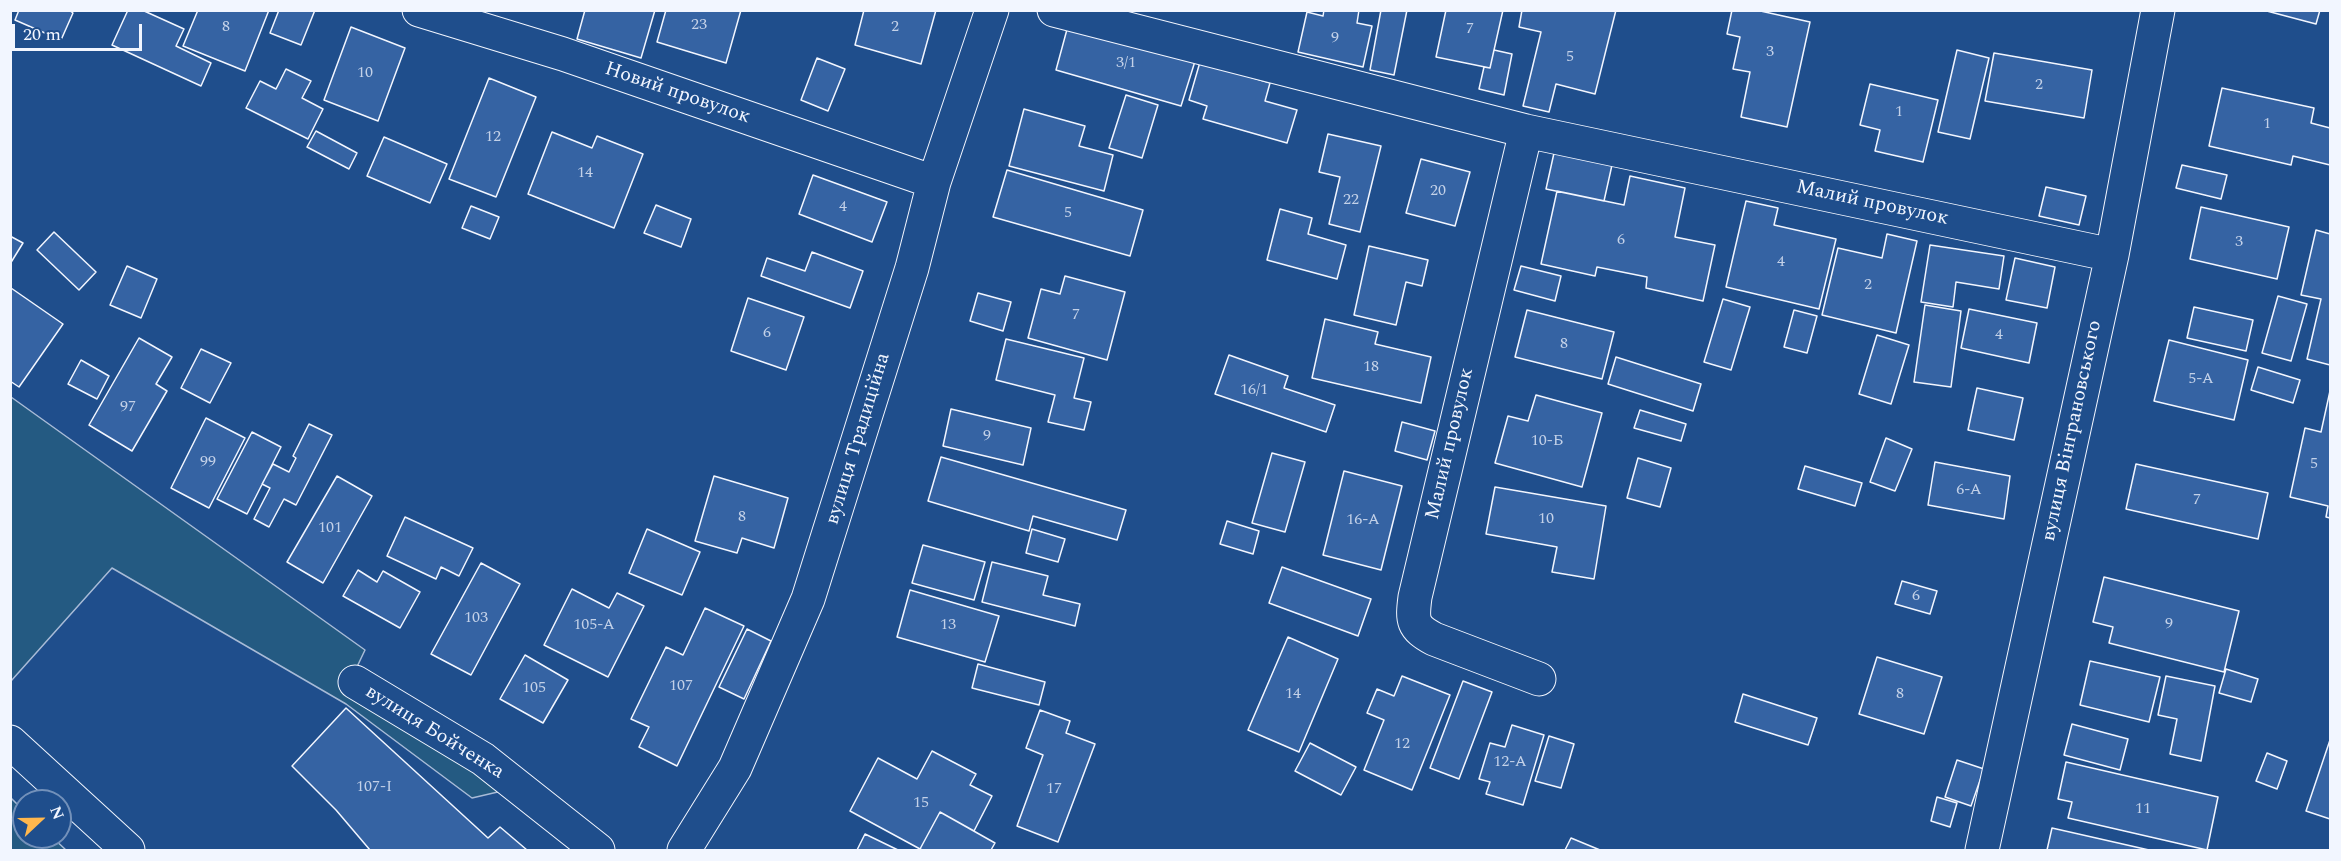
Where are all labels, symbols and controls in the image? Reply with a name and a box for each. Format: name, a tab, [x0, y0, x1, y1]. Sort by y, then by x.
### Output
scale bar	[15, 12, 146, 50]
house number: 23	[691, 16, 707, 36]
house number: 8	[222, 18, 230, 38]
house number: 2	[891, 18, 899, 38]
house number: 7	[1466, 20, 1474, 40]
text: 20 m	[23, 21, 61, 48]
house number: 9	[1331, 29, 1339, 49]
house number: 3	[1766, 43, 1774, 63]
house number: 5	[1566, 48, 1574, 68]
house number: 3/1	[1116, 54, 1136, 74]
street label: Новий провулок	[601, 58, 753, 130]
house number: 10	[357, 64, 373, 84]
house number: 2	[2035, 76, 2043, 96]
house number: 1	[1895, 103, 1903, 123]
house number: 1	[2263, 115, 2271, 135]
house number: 12	[485, 128, 501, 148]
house number: 14	[577, 164, 593, 184]
street label: Малий провулок	[1794, 176, 1950, 232]
house number: 20	[1430, 182, 1446, 202]
house number: 22	[1343, 191, 1359, 211]
house number: 4	[839, 198, 847, 218]
house number: 5	[1064, 204, 1072, 224]
house number: 6	[1617, 231, 1625, 251]
house number: 3	[2235, 233, 2243, 253]
house number: 4	[1777, 253, 1785, 273]
house number: 2	[1864, 276, 1872, 296]
house number: 7	[1072, 306, 1080, 326]
street label: вулиця Вінграновського	[2038, 318, 2108, 544]
house number: 6	[763, 324, 771, 344]
house number: 4	[1995, 326, 2003, 346]
house number: 8	[1560, 335, 1568, 355]
street label: вулиця Традиційна	[821, 350, 897, 528]
house number: 18	[1363, 358, 1379, 378]
street label: Малий провулок	[1422, 366, 1480, 522]
house number: 5-А	[2188, 370, 2214, 390]
house number: 16/1	[1240, 381, 1268, 401]
house number: 97	[120, 398, 136, 418]
house number: 9	[983, 427, 991, 447]
house number: 10-Б	[1531, 432, 1563, 452]
house number: 99	[200, 453, 216, 473]
house number: 5	[2310, 455, 2318, 475]
house number: 6-А	[1956, 481, 1982, 501]
house number: 7	[2193, 491, 2201, 511]
house number: 8	[738, 508, 746, 528]
house number: 10	[1538, 510, 1554, 530]
house number: 16-А	[1346, 511, 1380, 531]
house number: 101	[318, 519, 342, 539]
house number: 6	[1912, 587, 1920, 607]
house number: 103	[464, 609, 488, 629]
house number: 9	[2165, 615, 2173, 635]
house number: 105-А	[573, 616, 615, 636]
house number: 13	[940, 616, 956, 636]
house number: 107	[669, 677, 693, 697]
house number: 105	[522, 679, 546, 699]
street label: вулиця Бойченка	[360, 681, 508, 785]
house number: 14	[1285, 685, 1301, 705]
house number: 8	[1896, 685, 1904, 705]
house number: 12	[1394, 735, 1410, 755]
house number: 12-А	[1493, 753, 1527, 773]
house number: 107-І	[356, 778, 392, 798]
house number: 17	[1046, 780, 1062, 800]
north arrow	[12, 789, 72, 849]
house number: 15	[913, 794, 929, 814]
house number: 11	[2135, 800, 2151, 820]
text: N	[43, 802, 70, 824]

